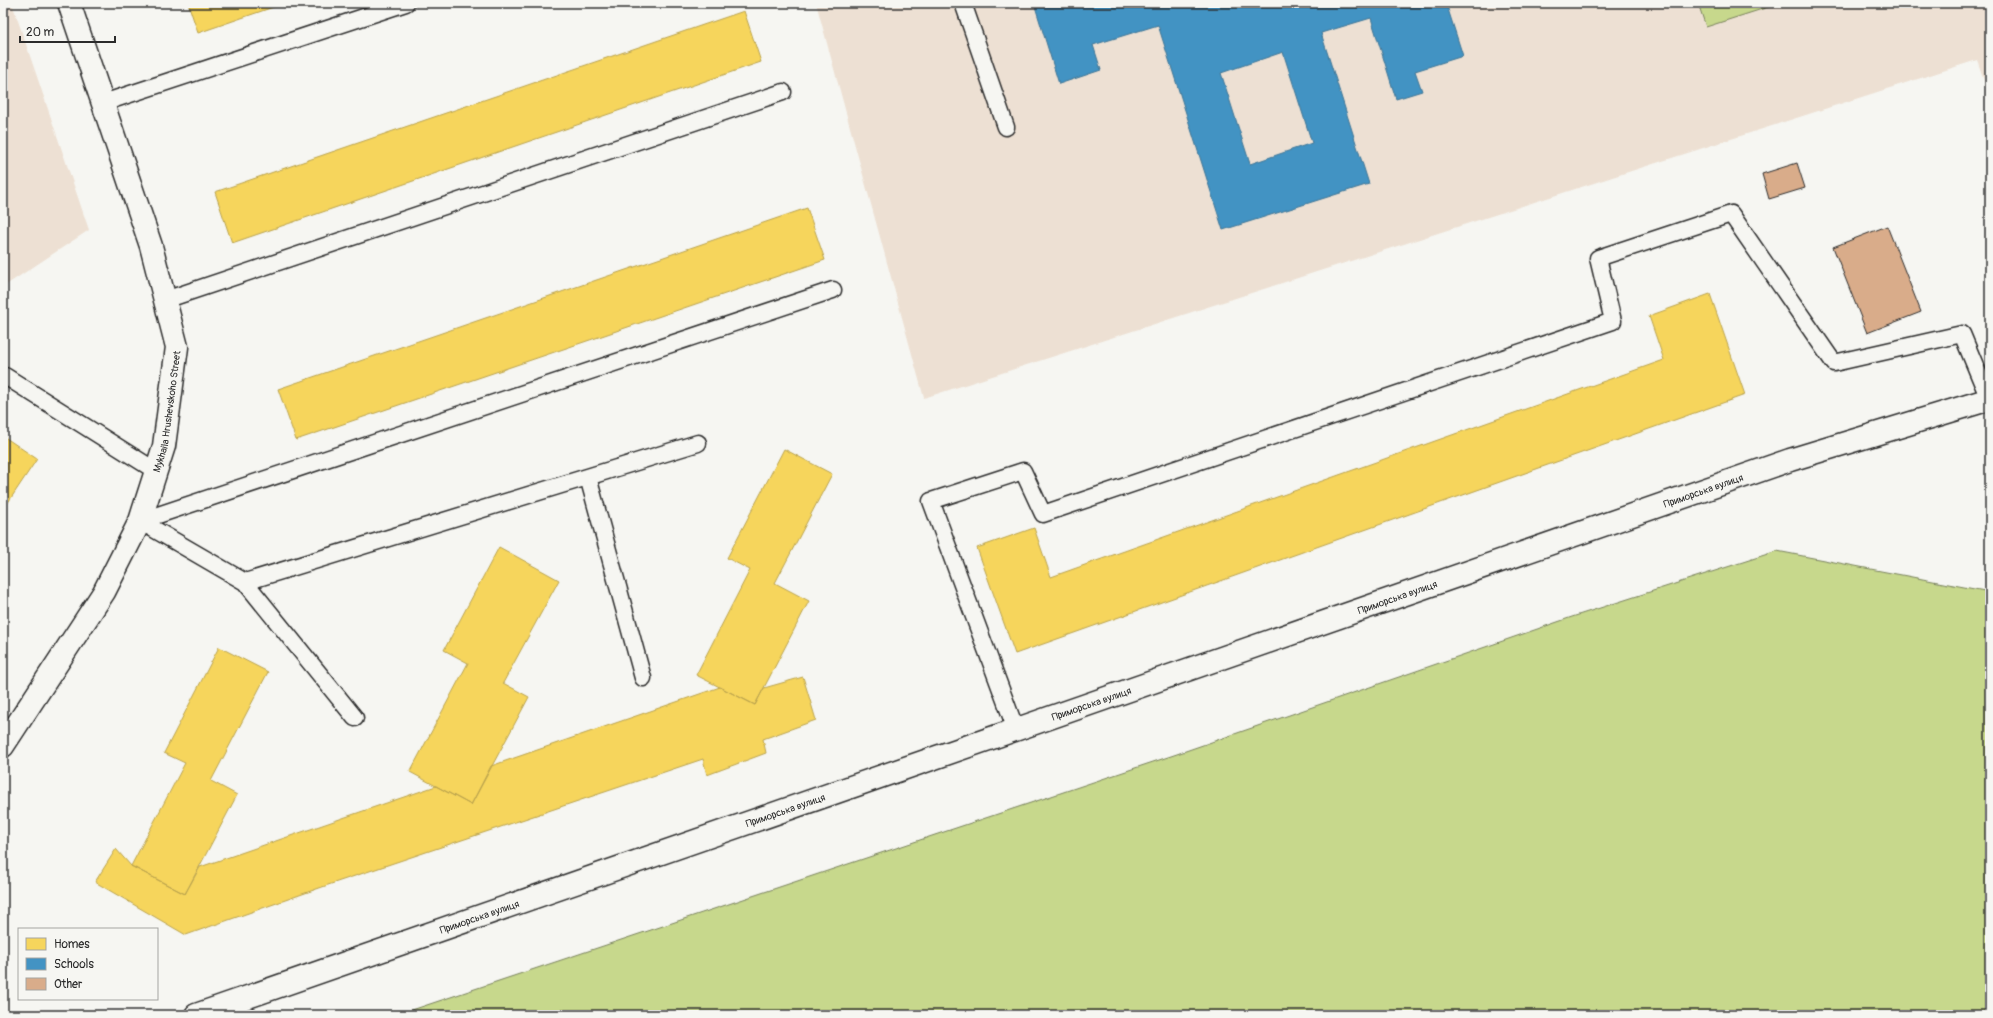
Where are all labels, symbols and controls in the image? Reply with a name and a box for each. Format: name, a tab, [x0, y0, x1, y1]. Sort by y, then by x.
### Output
scale bar	[20, 18, 115, 44]
text: 20 m	[26, 25, 55, 40]
street label: Mykhaila Hrushevskoho Street	[151, 349, 184, 474]
street label: Приморська вулиця	[1662, 472, 1745, 511]
street label: Приморська вулиця	[1356, 578, 1439, 617]
street label: Приморська вулиця	[1050, 685, 1133, 724]
street label: Приморська вулиця	[744, 791, 827, 830]
street label: Приморська вулиця	[438, 898, 521, 937]
legend	[18, 928, 158, 1000]
text: Homes	[54, 937, 90, 952]
text: Schools	[54, 957, 94, 972]
text: Other	[54, 977, 83, 992]

